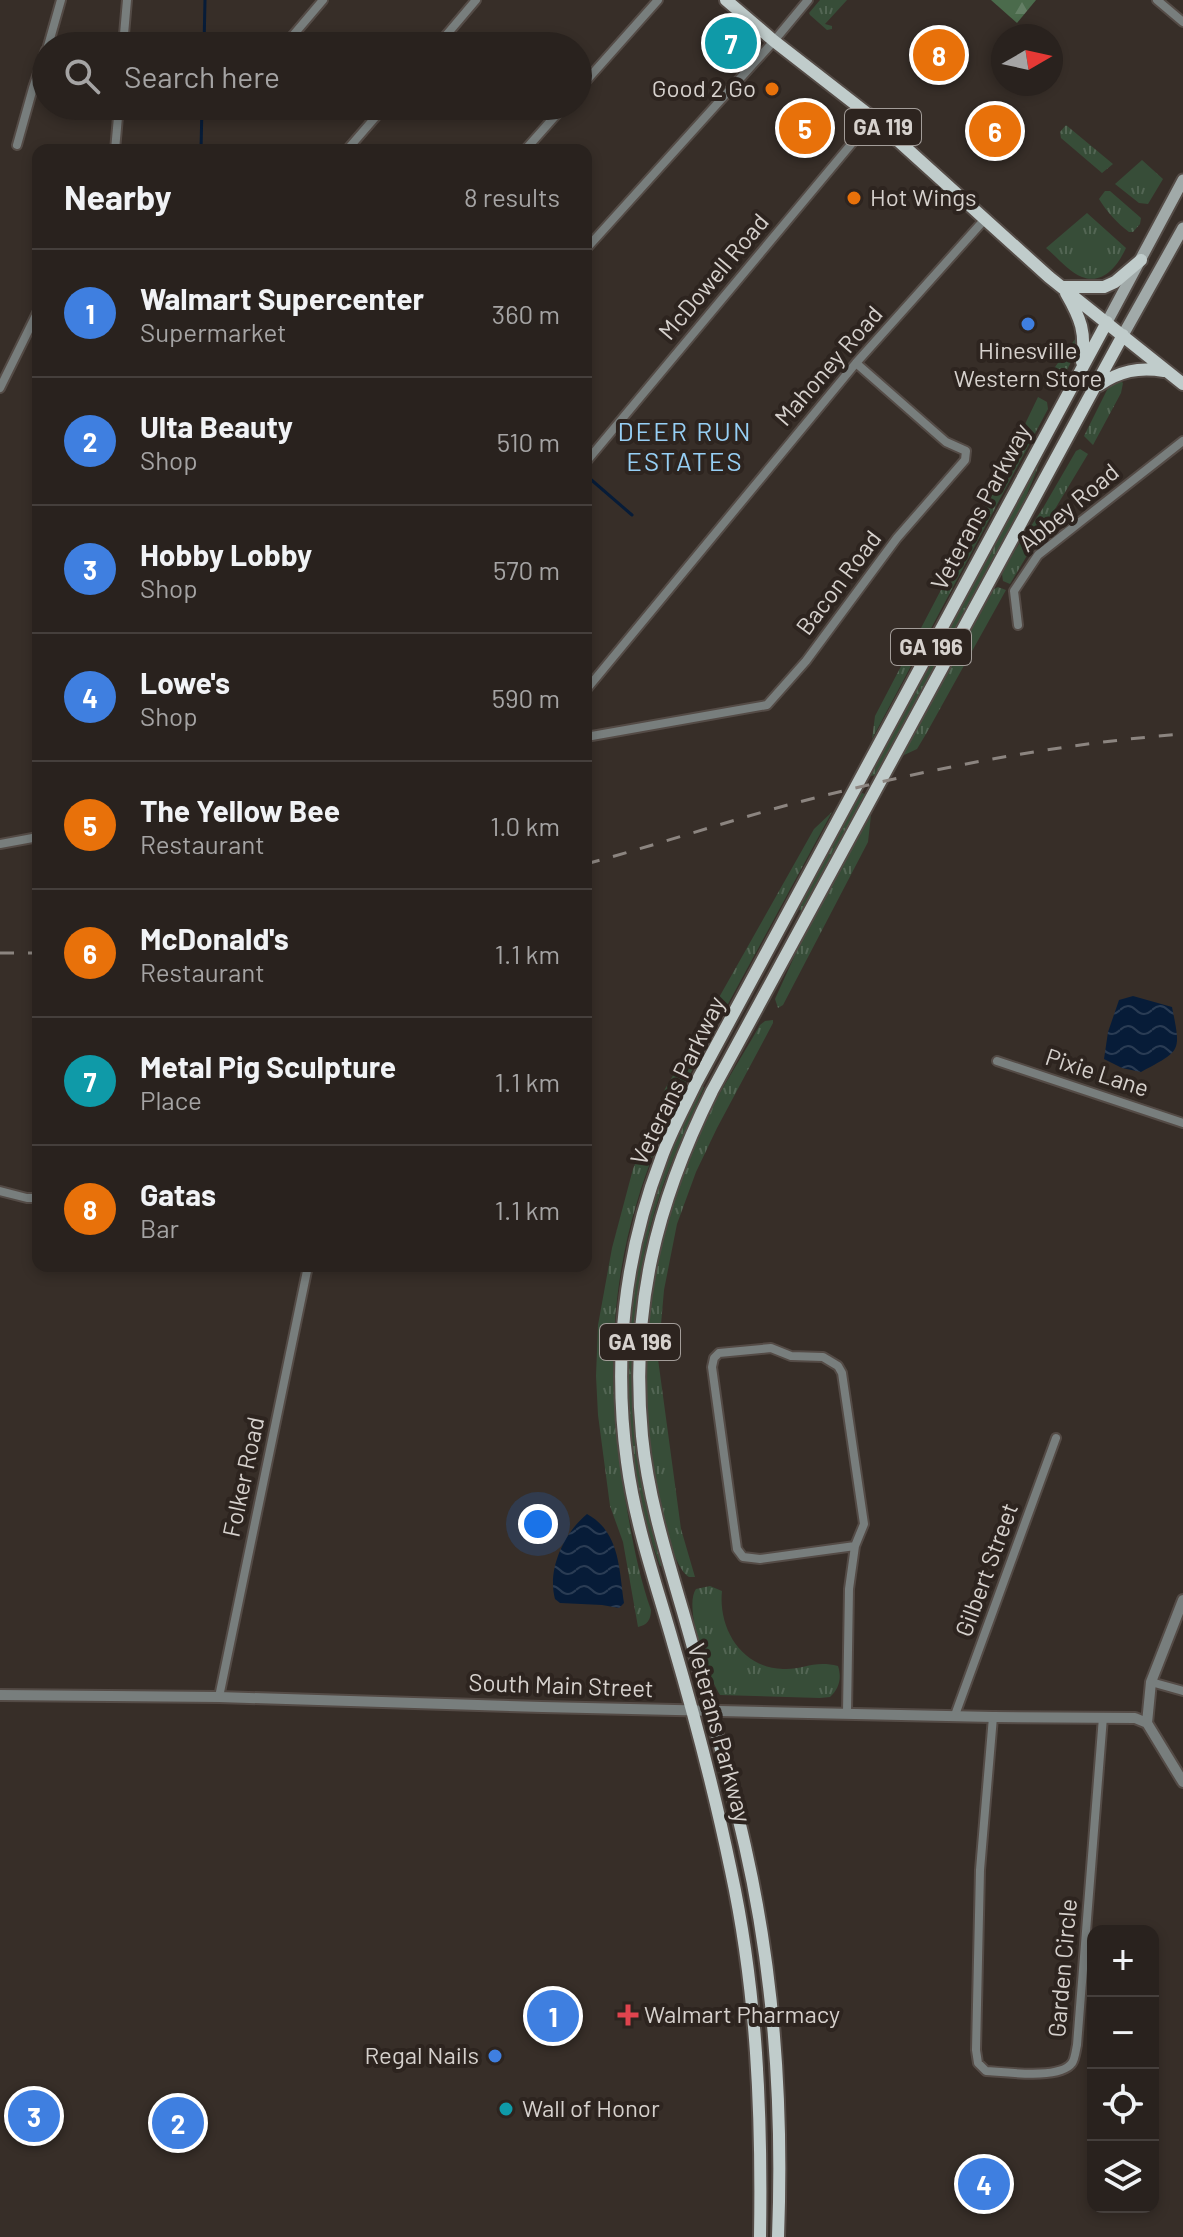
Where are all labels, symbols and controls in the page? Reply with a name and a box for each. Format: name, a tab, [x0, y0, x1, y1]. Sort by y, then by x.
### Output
pin: 7	[705, 13, 757, 73]
north arrow	[991, 24, 1063, 96]
pin: 8	[913, 25, 965, 85]
search box	[32, 32, 592, 120]
icon: search	[60, 54, 104, 98]
text: Search here	[124, 58, 280, 94]
place label: Good 2 Go	[652, 73, 756, 102]
marker: Good 2 Go	[763, 80, 781, 98]
pin: 5	[779, 98, 831, 158]
pin: 6	[969, 101, 1021, 161]
road number: GA 119	[845, 109, 921, 145]
text: Nearby	[64, 176, 172, 217]
text: 8 results	[464, 181, 560, 212]
place label: Hot Wings	[870, 182, 977, 211]
marker: Hot Wings	[845, 189, 863, 207]
street label: McDowell Road	[652, 207, 774, 345]
text: Walmart Supercenter	[140, 280, 424, 316]
text: 1	[85, 298, 95, 329]
text: 360 m	[492, 298, 560, 329]
street label: Mahoney Road	[768, 299, 888, 431]
marker: Hinesville Western Store	[1019, 315, 1037, 333]
text: Supermarket	[140, 316, 287, 347]
place label: Hinesville Western Store	[954, 335, 1102, 392]
text: Ulta Beauty	[140, 408, 293, 444]
district label: DEER RUN ESTATES	[618, 415, 752, 476]
street label: Veterans Parkway	[924, 418, 1036, 594]
text: 2	[83, 426, 97, 457]
text: 510 m	[497, 426, 560, 457]
text: Shop	[140, 444, 198, 475]
street label: Abbey Road	[1012, 457, 1124, 557]
street label: Bacon Road	[789, 524, 887, 640]
text: Hobby Lobby	[140, 536, 312, 572]
text: 3	[83, 554, 97, 585]
text: 570 m	[493, 554, 560, 585]
text: Shop	[140, 572, 198, 603]
road number: GA 196	[891, 629, 971, 665]
text: Lowe's	[140, 664, 230, 700]
text: 4	[82, 682, 98, 713]
text: 590 m	[492, 682, 560, 713]
text: Shop	[140, 700, 198, 731]
text: The Yellow Bee	[140, 792, 340, 828]
text: 5	[83, 810, 97, 841]
text: 1.0 km	[490, 810, 560, 841]
text: Restaurant	[140, 828, 265, 859]
text: McDonald's	[140, 920, 289, 956]
text: 6	[83, 938, 97, 969]
text: 1.1 km	[495, 938, 560, 969]
text: Restaurant	[140, 956, 265, 987]
street label: Veterans Parkway	[623, 991, 730, 1170]
street label: Pixie Lane	[1042, 1041, 1153, 1102]
text: Metal Pig Sculpture	[140, 1048, 396, 1084]
text: 7	[84, 1066, 96, 1097]
text: 1.1 km	[495, 1066, 560, 1097]
text: Place	[140, 1084, 202, 1115]
text: Gatas	[140, 1176, 216, 1212]
text: 8	[83, 1194, 97, 1225]
text: 1.1 km	[495, 1194, 560, 1225]
text: Bar	[140, 1212, 179, 1243]
road number: GA 196	[600, 1324, 680, 1360]
street label: Folker Road	[216, 1414, 269, 1539]
street label: Gilbert Street	[948, 1499, 1023, 1640]
your location	[518, 1504, 558, 1544]
street label: Veterans Parkway	[683, 1640, 758, 1825]
street label: South Main Street	[468, 1667, 654, 1702]
street label: Garden Circle	[1041, 1897, 1082, 2038]
map controls	[1087, 1925, 1159, 2213]
button: +	[1087, 1925, 1159, 1997]
pin: 1	[527, 1986, 579, 2046]
button: −	[1087, 1997, 1159, 2069]
place label: Walmart Pharmacy	[644, 1999, 840, 2028]
marker: Walmart Pharmacy	[619, 2006, 637, 2024]
place label: Regal Nails	[364, 2040, 479, 2069]
marker: Regal Nails	[486, 2047, 504, 2065]
button: locate	[1087, 2069, 1159, 2141]
pin: 3	[8, 2086, 60, 2146]
pin: 2	[152, 2093, 204, 2153]
place label: Wall of Honor	[522, 2093, 660, 2122]
marker: Wall of Honor	[497, 2100, 515, 2118]
button: layers	[1087, 2141, 1159, 2213]
pin: 4	[958, 2154, 1010, 2214]

